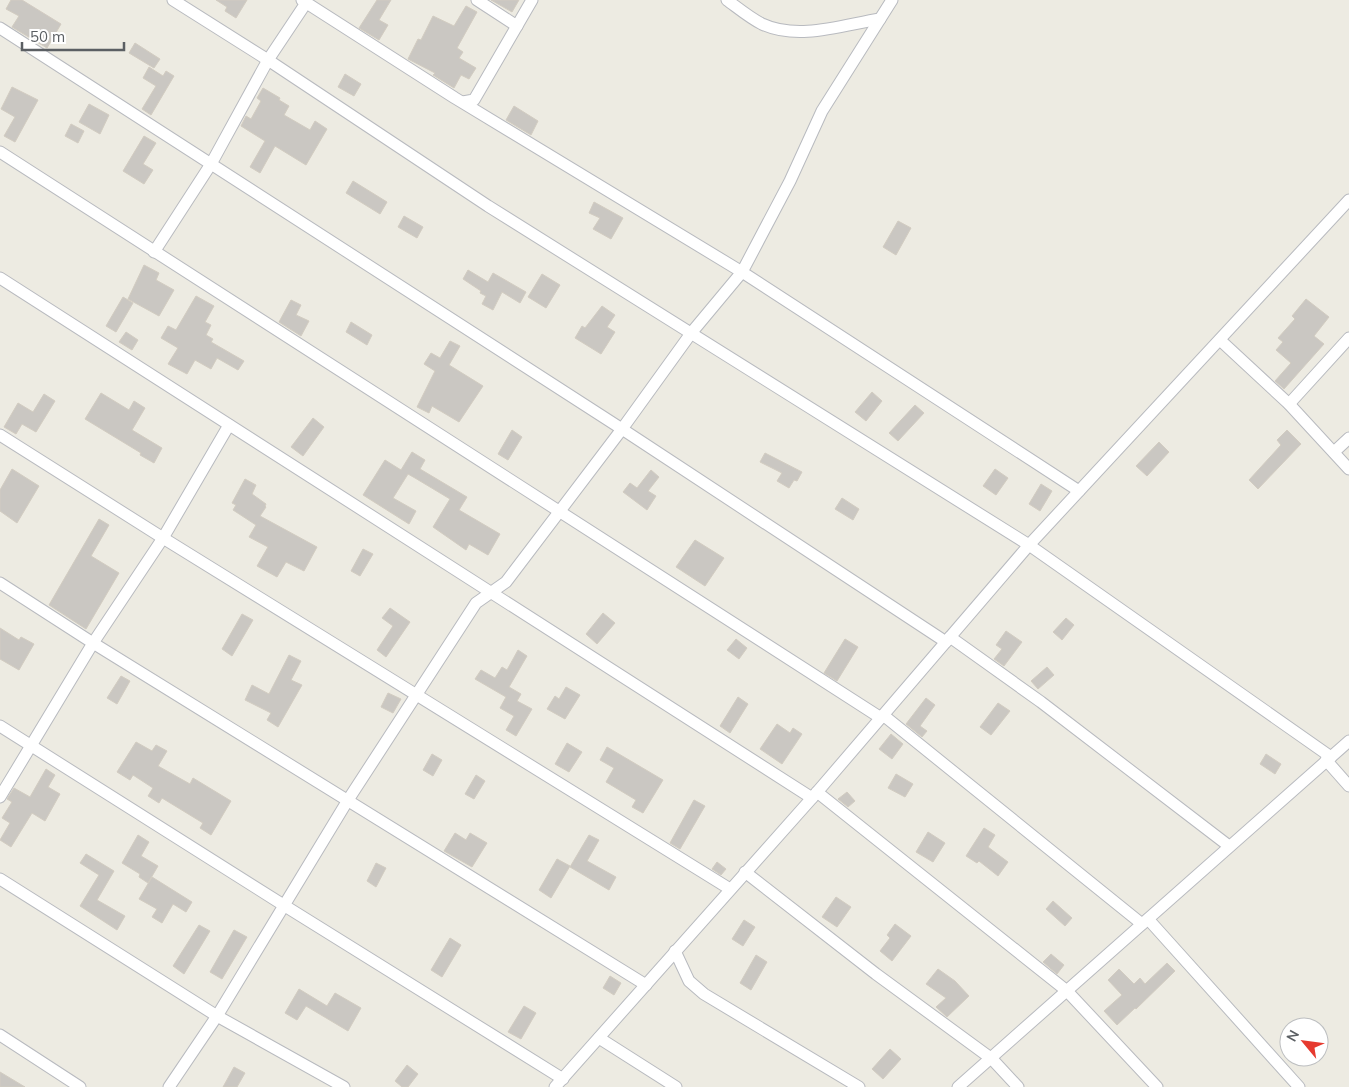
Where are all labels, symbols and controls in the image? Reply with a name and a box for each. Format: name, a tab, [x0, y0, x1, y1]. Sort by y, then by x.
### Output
scale bar	[22, 20, 125, 52]
text: 50 m	[30, 27, 65, 46]
north arrow	[1279, 1017, 1329, 1067]
text: N	[1282, 1027, 1303, 1045]

